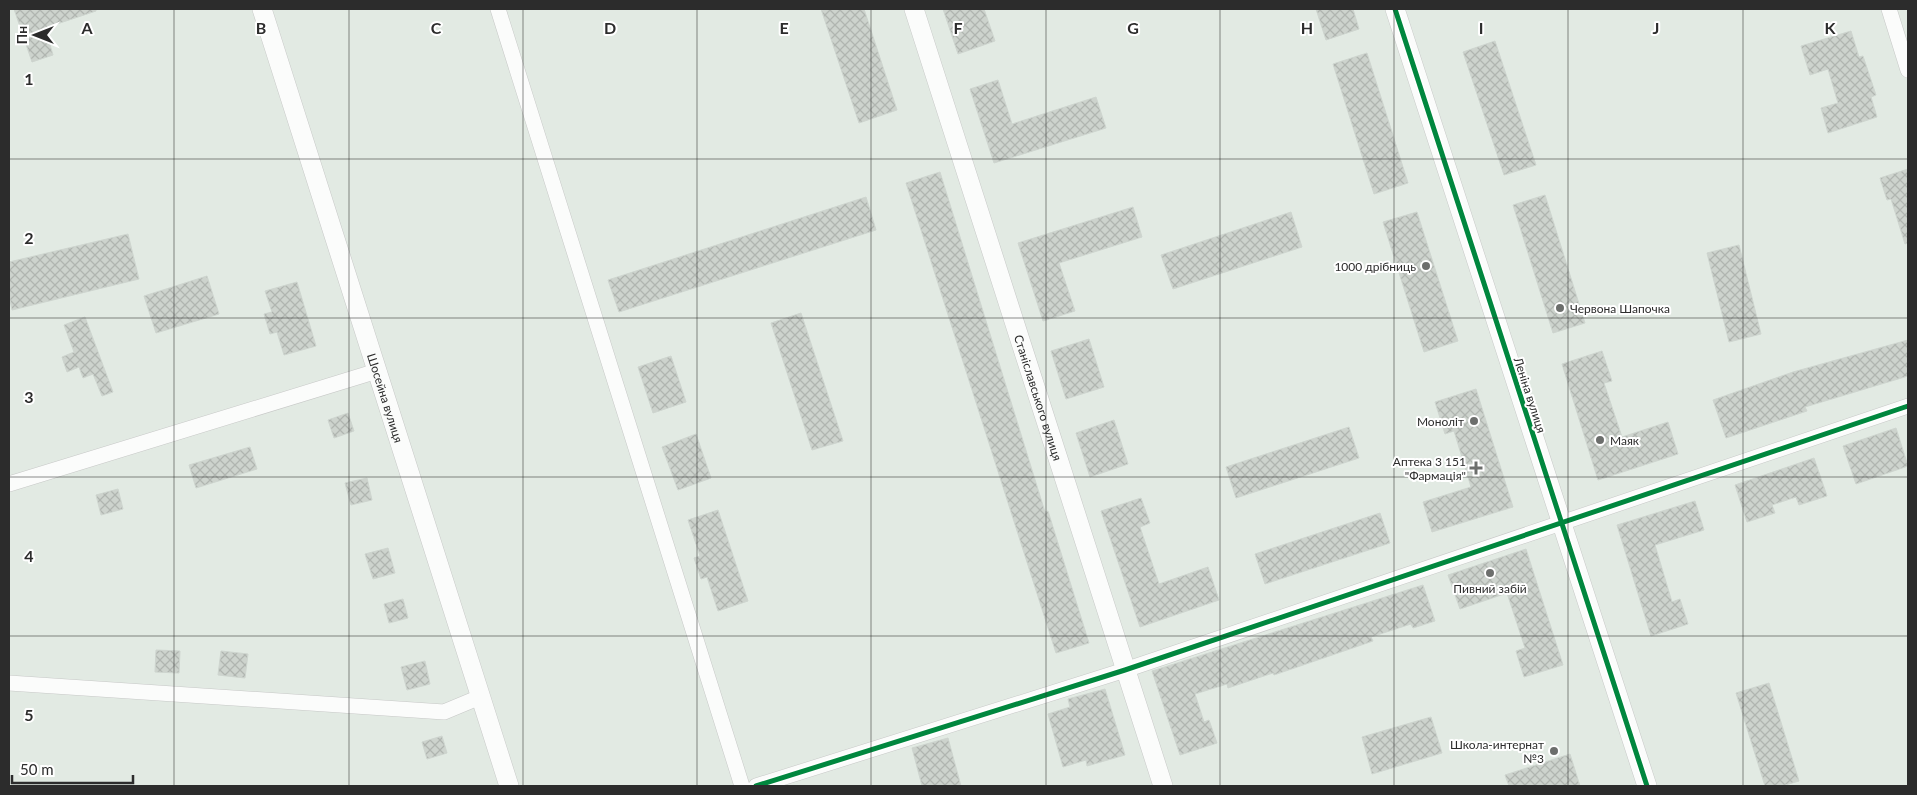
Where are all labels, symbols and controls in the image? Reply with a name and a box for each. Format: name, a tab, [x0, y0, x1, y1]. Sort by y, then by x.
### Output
north arrow	[10, 10, 60, 60]
text: A	[80, 18, 93, 37]
text: B	[256, 18, 266, 37]
text: C	[431, 18, 442, 37]
text: D	[604, 18, 616, 37]
text: E	[779, 18, 789, 37]
text: F	[953, 18, 963, 37]
text: G	[1127, 18, 1139, 37]
text: H	[1301, 18, 1313, 37]
text: I	[1479, 18, 1483, 37]
text: J	[1653, 18, 1659, 37]
text: K	[1825, 18, 1837, 37]
text: Пн	[13, 26, 30, 44]
text: 1	[24, 69, 34, 88]
text: 2	[24, 228, 34, 247]
place label: 1000 дрібниць	[1334, 259, 1416, 274]
marker: 1000 дрібниць	[1420, 260, 1432, 272]
place label: Червона Шапочка	[1570, 301, 1670, 316]
marker: Червона Шапочка	[1554, 302, 1566, 314]
street label: Станіславського вулиця	[1011, 333, 1066, 463]
street label: Шосейна вулиця	[364, 351, 407, 444]
street label: Леніна вулиця	[1510, 354, 1549, 435]
text: 3	[24, 387, 34, 406]
place label: Моноліт	[1417, 414, 1464, 429]
marker: Моноліт	[1468, 415, 1480, 427]
place label: Маяк	[1610, 433, 1640, 448]
marker: Маяк	[1594, 434, 1606, 446]
place label: Аптека 3 151 "Фармація"	[1393, 454, 1466, 483]
marker: Аптека 3 151 "Фармація"	[1470, 462, 1482, 474]
text: 4	[24, 546, 34, 565]
marker: Пивний забій	[1484, 567, 1496, 579]
place label: Пивний забій	[1453, 581, 1527, 596]
text: 5	[24, 705, 34, 724]
place label: Школа-интернат №3	[1450, 737, 1544, 766]
marker: Школа-интернат №3	[1548, 745, 1560, 757]
scale bar	[12, 752, 134, 784]
text: 50 m	[20, 760, 54, 778]

